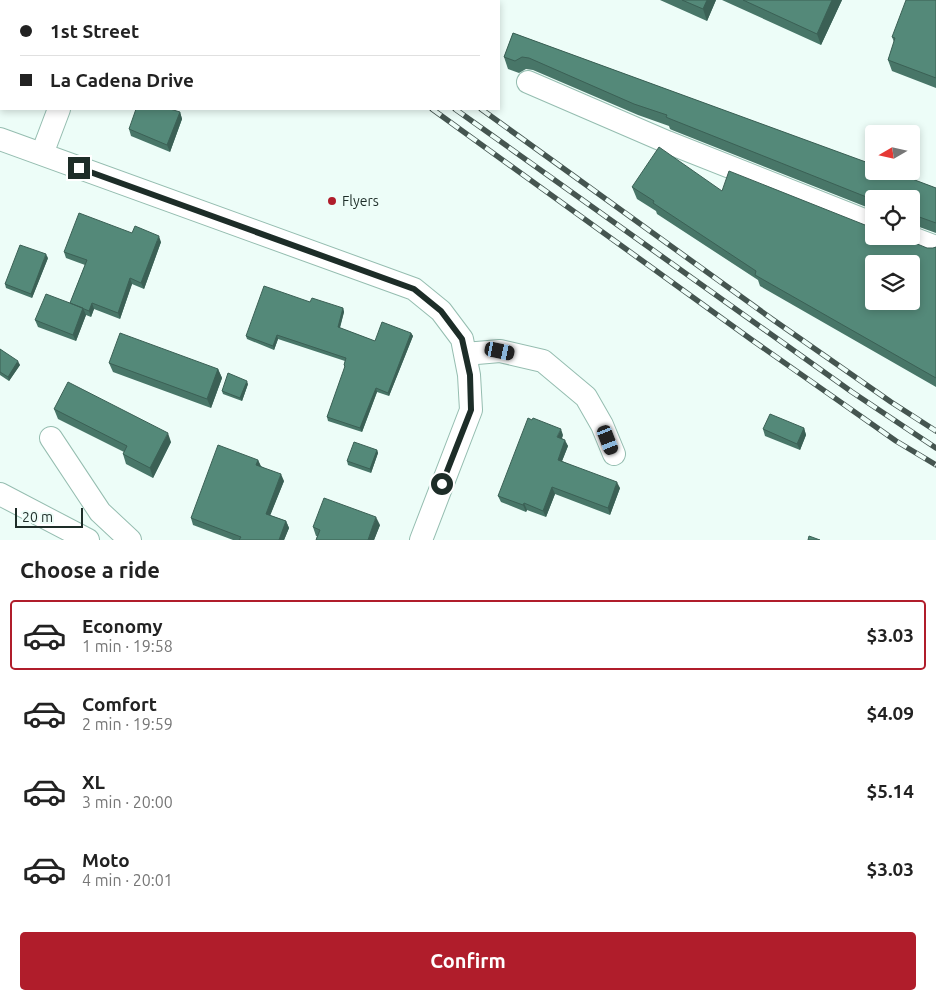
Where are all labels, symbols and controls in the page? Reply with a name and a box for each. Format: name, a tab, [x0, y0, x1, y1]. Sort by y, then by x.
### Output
text: 1st Street	[50, 20, 139, 42]
text: La Cadena Drive	[50, 69, 194, 91]
north arrow	[865, 125, 920, 180]
map controls	[865, 125, 920, 310]
route end	[68, 157, 90, 179]
button: locate	[865, 190, 920, 245]
place label: Flyers	[342, 193, 379, 209]
marker: Flyers	[326, 195, 338, 207]
button: layers	[865, 255, 920, 310]
car	[483, 341, 516, 361]
car	[595, 423, 620, 457]
route start	[431, 473, 453, 495]
scale bar	[15, 505, 82, 528]
text: 20 m	[22, 509, 53, 525]
text: Choose a ride	[20, 557, 160, 582]
icon: car	[22, 613, 67, 658]
text: Economy	[82, 615, 163, 637]
text: $3.03	[866, 624, 914, 646]
text: 1 min · 19:58	[82, 637, 173, 655]
icon: car	[22, 691, 67, 736]
text: Comfort	[82, 693, 157, 715]
text: $4.09	[866, 702, 914, 724]
text: 2 min · 19:59	[82, 715, 173, 733]
icon: car	[22, 769, 67, 814]
text: XL	[82, 771, 105, 793]
text: $5.14	[866, 780, 914, 802]
text: 3 min · 20:00	[82, 793, 173, 811]
icon: car	[22, 847, 67, 892]
text: Moto	[82, 849, 130, 871]
text: $3.03	[866, 858, 914, 880]
text: 4 min · 20:01	[82, 871, 173, 889]
button: Confirm	[20, 932, 916, 990]

